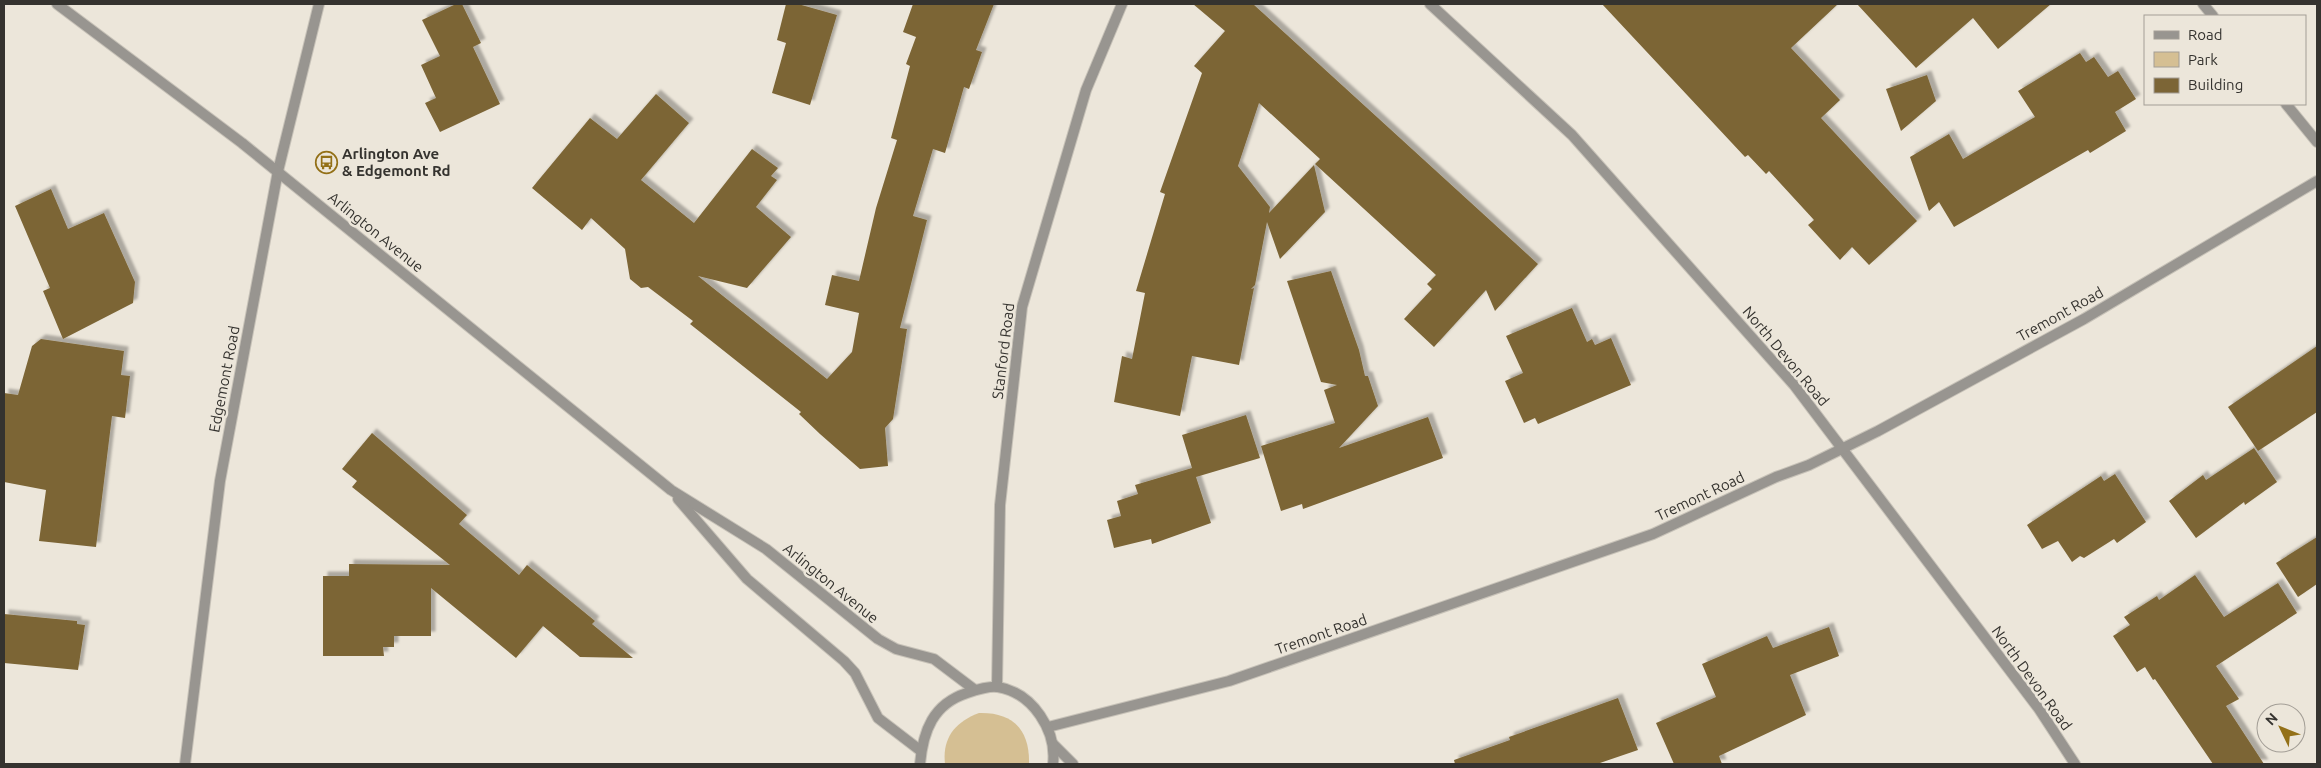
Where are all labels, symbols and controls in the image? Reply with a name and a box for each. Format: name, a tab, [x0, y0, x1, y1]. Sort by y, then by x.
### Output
legend	[2144, 15, 2306, 105]
text: Road	[2188, 26, 2223, 43]
text: Park	[2188, 51, 2218, 68]
text: Building	[2188, 76, 2243, 93]
place label: Arlington Ave & Edgemont Rd	[342, 145, 450, 179]
bus stop icon: Arlington Ave & Edgemont Rd	[314, 150, 338, 174]
street label: Arlington Avenue	[325, 188, 427, 276]
street label: Tremont Road	[2014, 283, 2106, 345]
street label: Stanford Road	[989, 302, 1017, 400]
street label: North Devon Road	[1739, 303, 1833, 409]
street label: Edgemont Road	[205, 324, 243, 434]
street label: Tremont Road	[1653, 468, 1747, 524]
street label: Arlington Avenue	[780, 539, 882, 627]
street label: Tremont Road	[1273, 610, 1369, 658]
street label: North Devon Road	[1989, 623, 2075, 733]
north arrow	[2256, 703, 2306, 753]
text: N	[2262, 710, 2281, 728]

